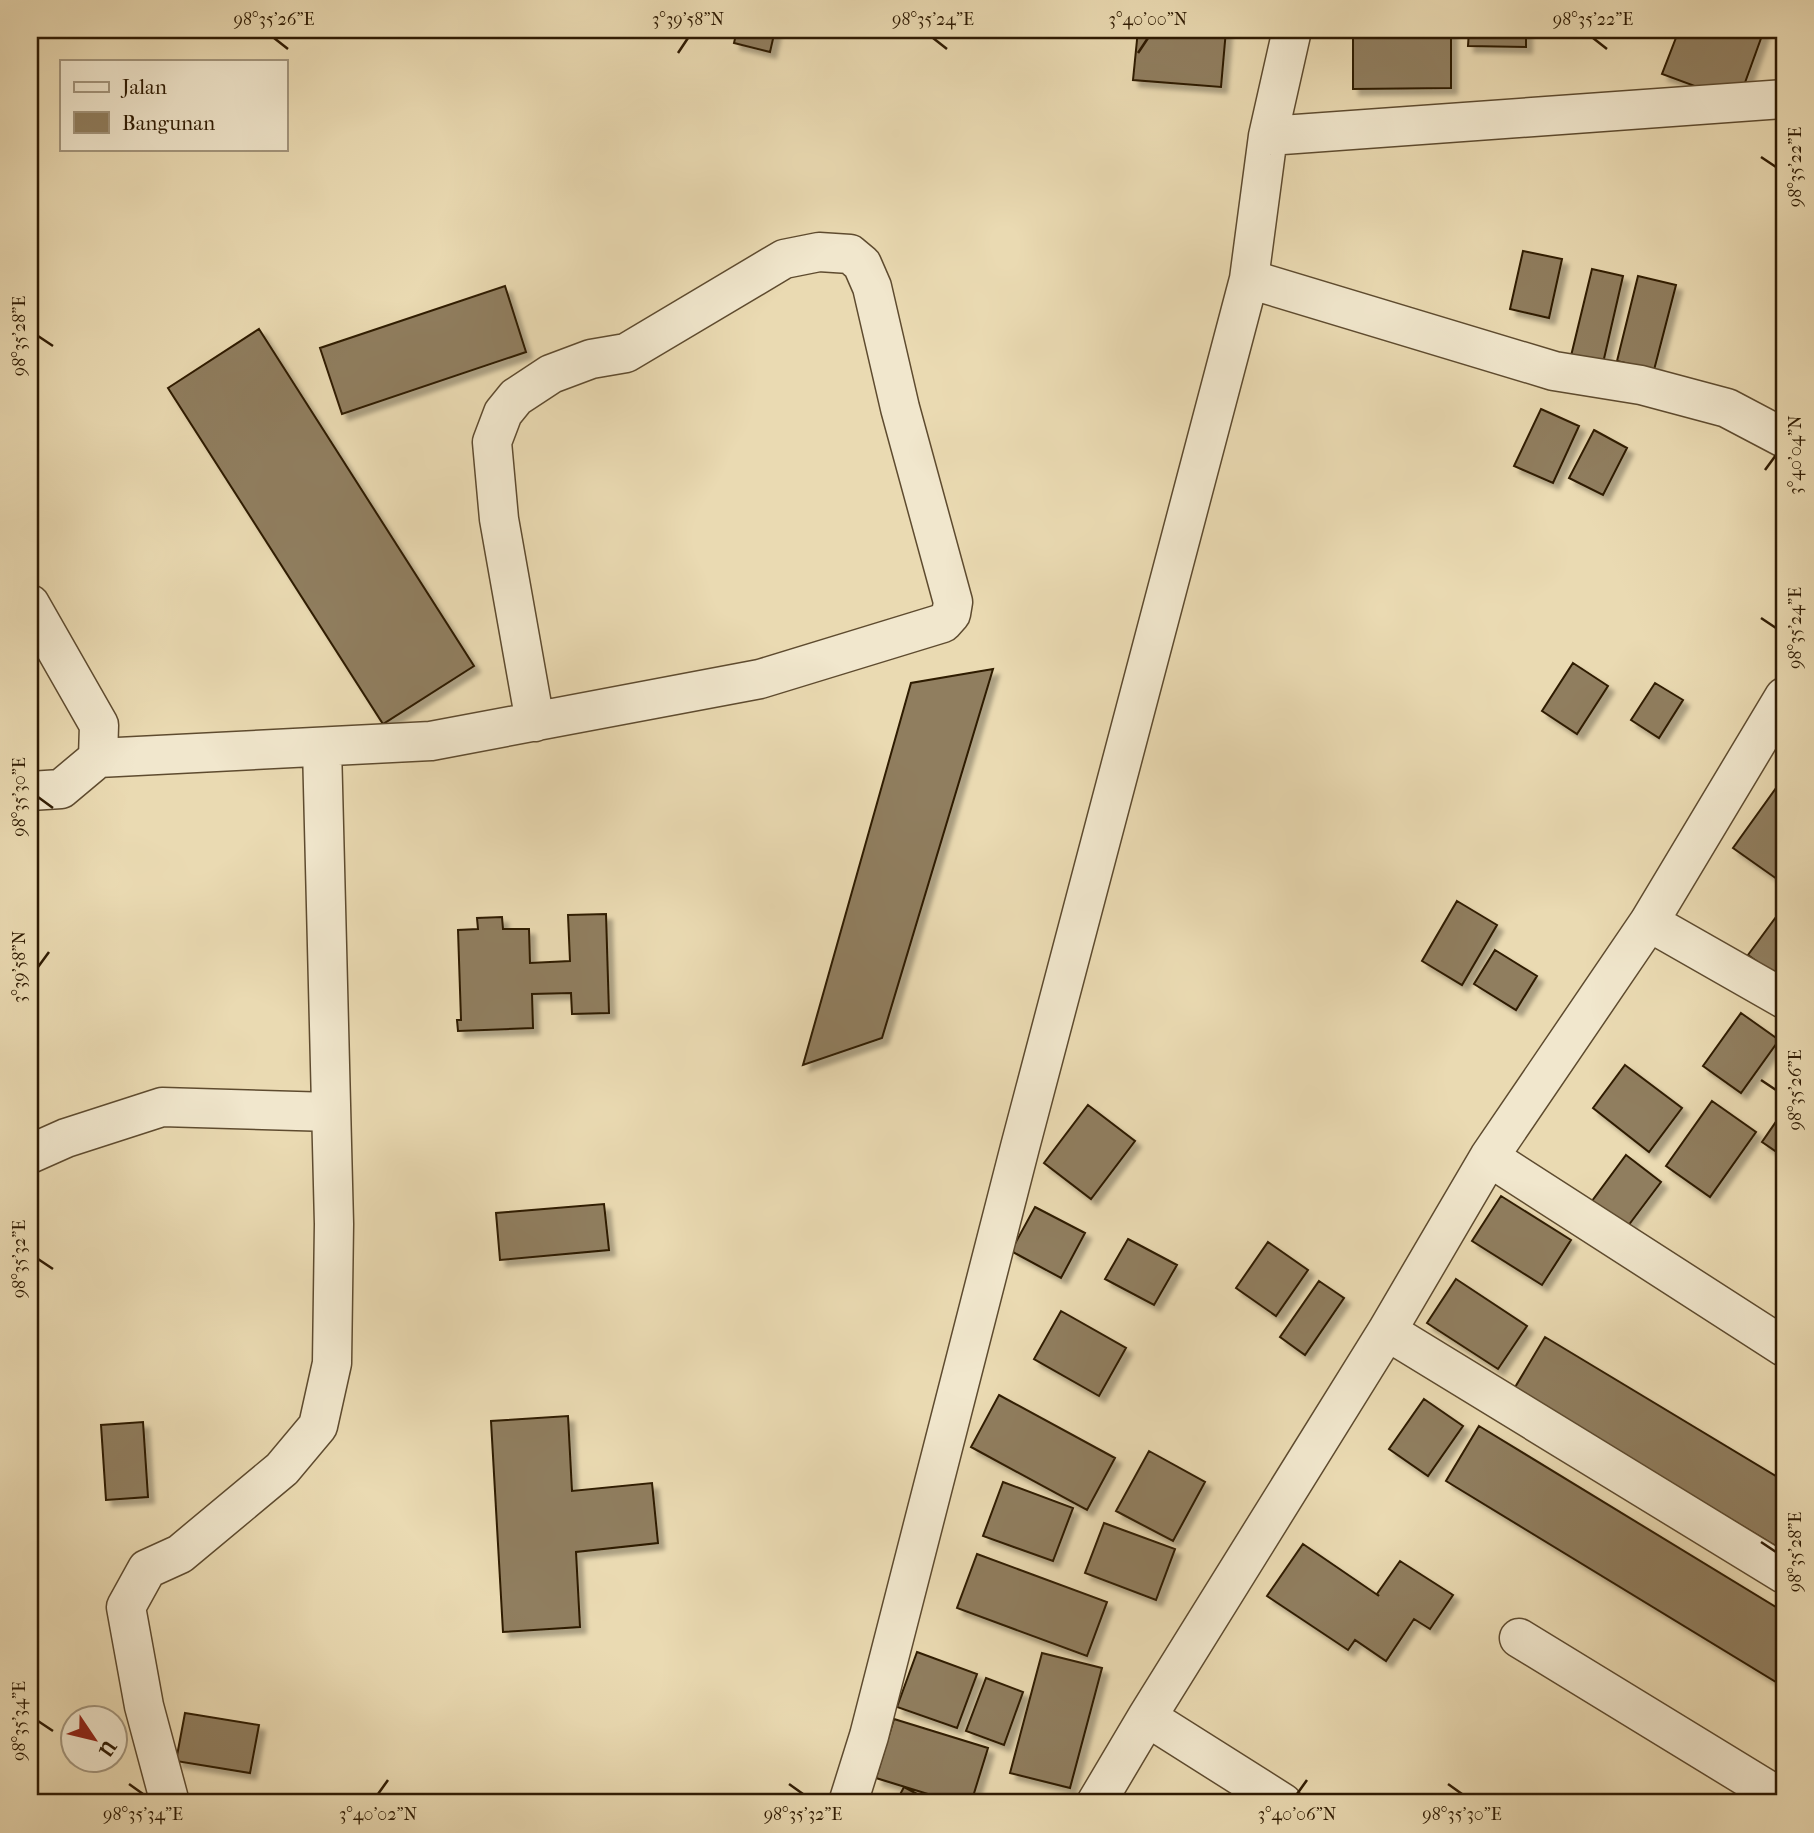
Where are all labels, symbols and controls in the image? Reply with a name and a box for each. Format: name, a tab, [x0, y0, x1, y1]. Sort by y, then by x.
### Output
text: 98°35'26"E	[233, 9, 315, 30]
text: 3°39'58"N	[652, 9, 724, 30]
text: 98°35'24"E	[892, 9, 974, 30]
text: 3°40'00"N	[1109, 9, 1188, 30]
text: 98°35'22"E	[1553, 9, 1633, 30]
legend	[60, 60, 287, 150]
text: Jalan	[120, 75, 167, 99]
text: Bangunan	[122, 111, 215, 135]
text: 98°35'22"E	[1785, 127, 1806, 207]
text: 98°35'28"E	[9, 296, 30, 376]
text: 3°40'04"N	[1785, 415, 1806, 495]
text: 98°35'24"E	[1785, 587, 1806, 669]
text: 98°35'30"E	[9, 757, 30, 837]
text: 3°39'58"N	[9, 931, 30, 1003]
text: 98°35'26"E	[1785, 1049, 1806, 1131]
text: 98°35'32"E	[9, 1220, 30, 1298]
text: 98°35'28"E	[1785, 1512, 1806, 1592]
text: 98°35'34"E	[9, 1681, 30, 1761]
north arrow	[60, 1703, 130, 1773]
text: U	[94, 1735, 121, 1761]
text: 98°35'34"E	[103, 1804, 183, 1825]
text: 3°40'02"N	[339, 1804, 417, 1825]
text: 98°35'32"E	[764, 1804, 842, 1825]
text: 3°40'06"N	[1258, 1804, 1337, 1825]
text: 98°35'30"E	[1422, 1804, 1502, 1825]

